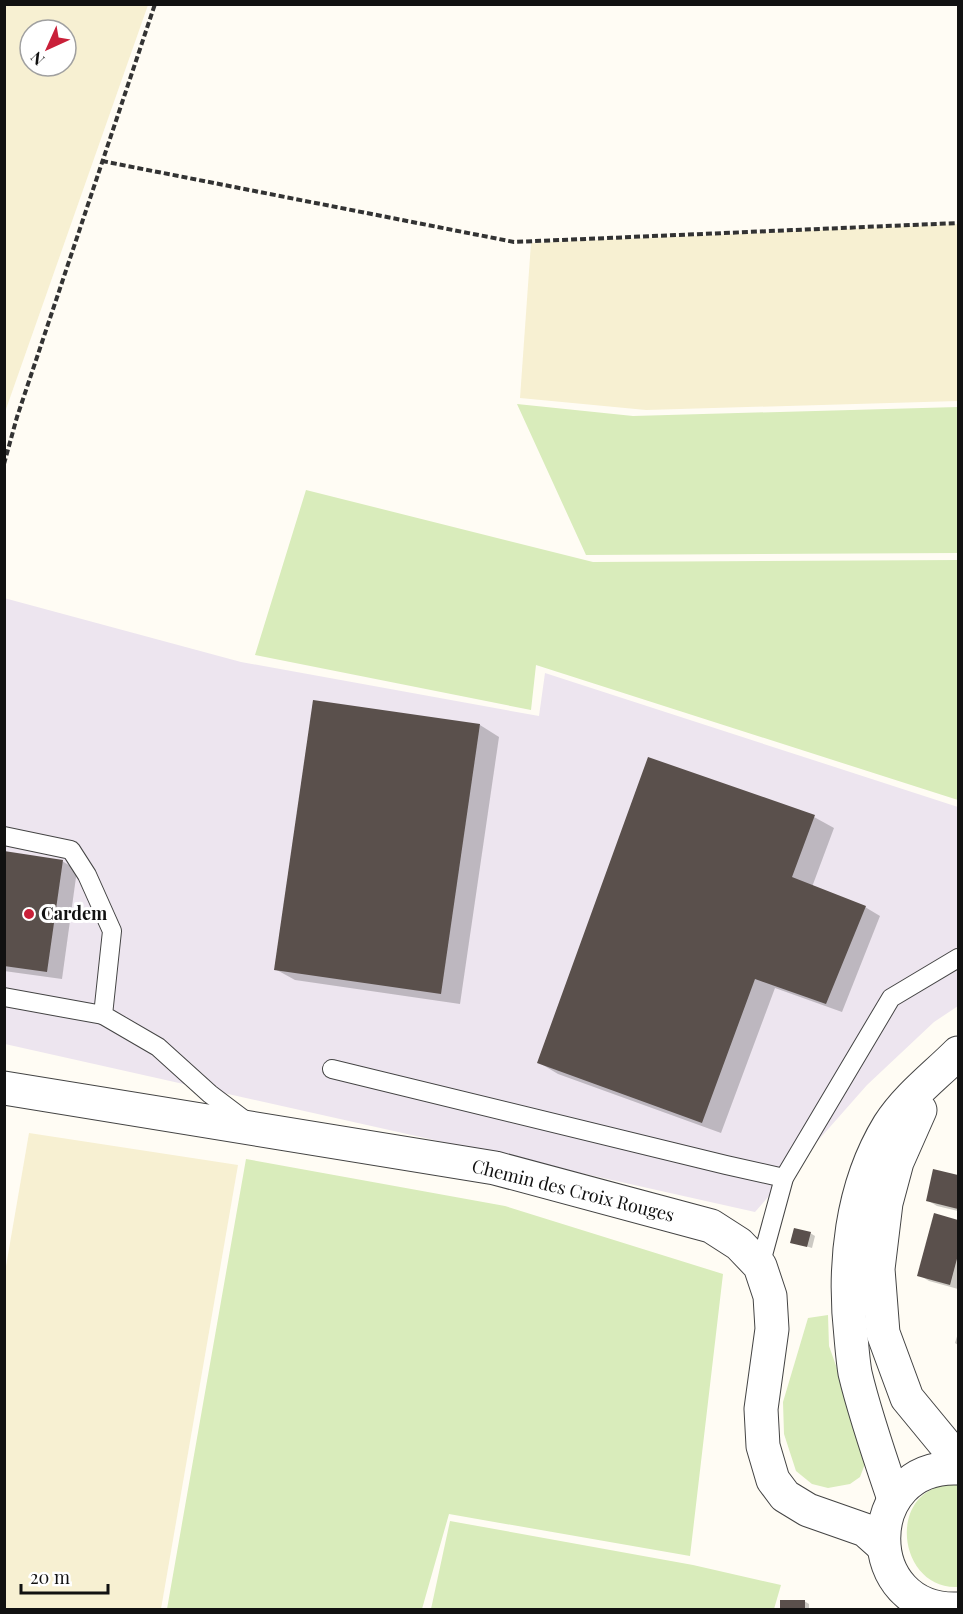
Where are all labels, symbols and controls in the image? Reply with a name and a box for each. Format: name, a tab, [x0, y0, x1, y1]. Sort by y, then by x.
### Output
north arrow	[18, 18, 78, 78]
text: N	[25, 47, 49, 70]
place label: Cardem	[41, 901, 108, 925]
marker: Cardem	[22, 907, 36, 921]
street label: Chemin des Croix Rouges	[469, 1153, 677, 1227]
scale bar	[21, 1557, 108, 1595]
text: 20 m	[30, 1565, 70, 1589]

